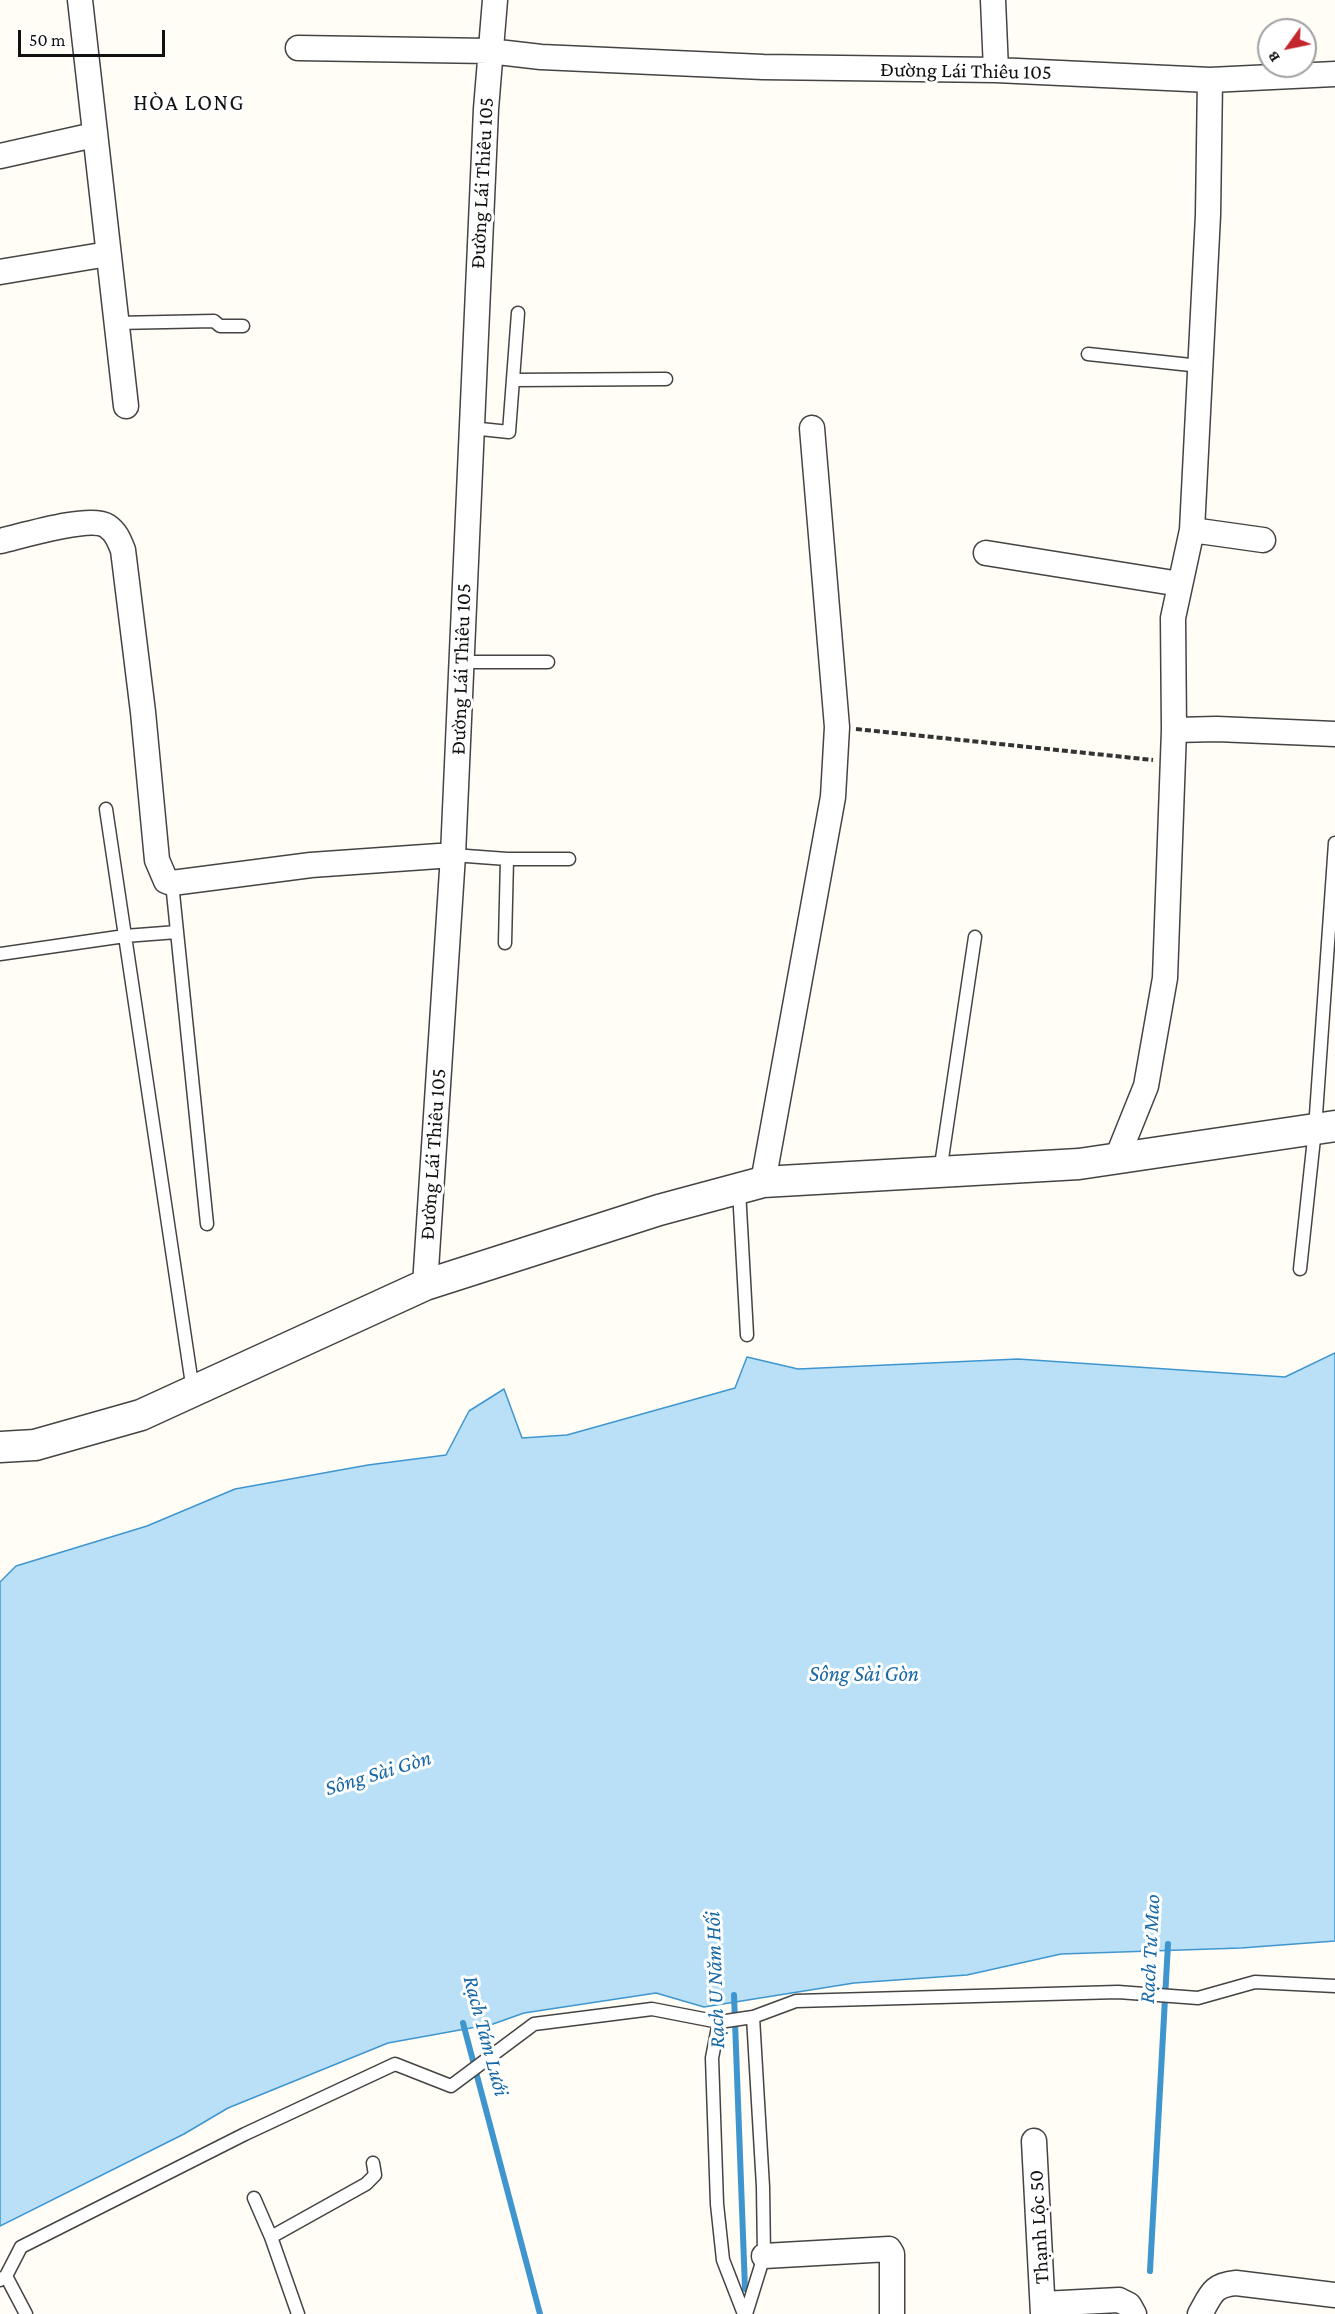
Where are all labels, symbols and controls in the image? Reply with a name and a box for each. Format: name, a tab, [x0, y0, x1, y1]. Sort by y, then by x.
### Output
scale bar	[21, 18, 168, 56]
north arrow	[1257, 18, 1317, 78]
text: 50 m	[29, 30, 66, 50]
text: B	[1263, 48, 1283, 66]
street label: Đường Lái Thiêu 105	[880, 57, 1052, 85]
district label: HÒA LONG	[133, 90, 245, 116]
street label: Đường Lái Thiêu 105	[465, 97, 499, 269]
street label: Đường Lái Thiêu 105	[445, 583, 477, 755]
street label: Đường Lái Thiêu 105	[414, 1067, 452, 1241]
water label: Sông Sài Gòn	[809, 1661, 919, 1687]
water label: Sông Sài Gòn	[322, 1744, 434, 1802]
water label: Rạch Tư Mao	[1134, 1894, 1166, 2004]
water label: Rạch U Năm Hối	[699, 1911, 731, 2049]
water label: Rạch Tám Lưới	[457, 1973, 515, 2099]
street label: Thạnh Lộc 50	[1023, 2169, 1055, 2285]

